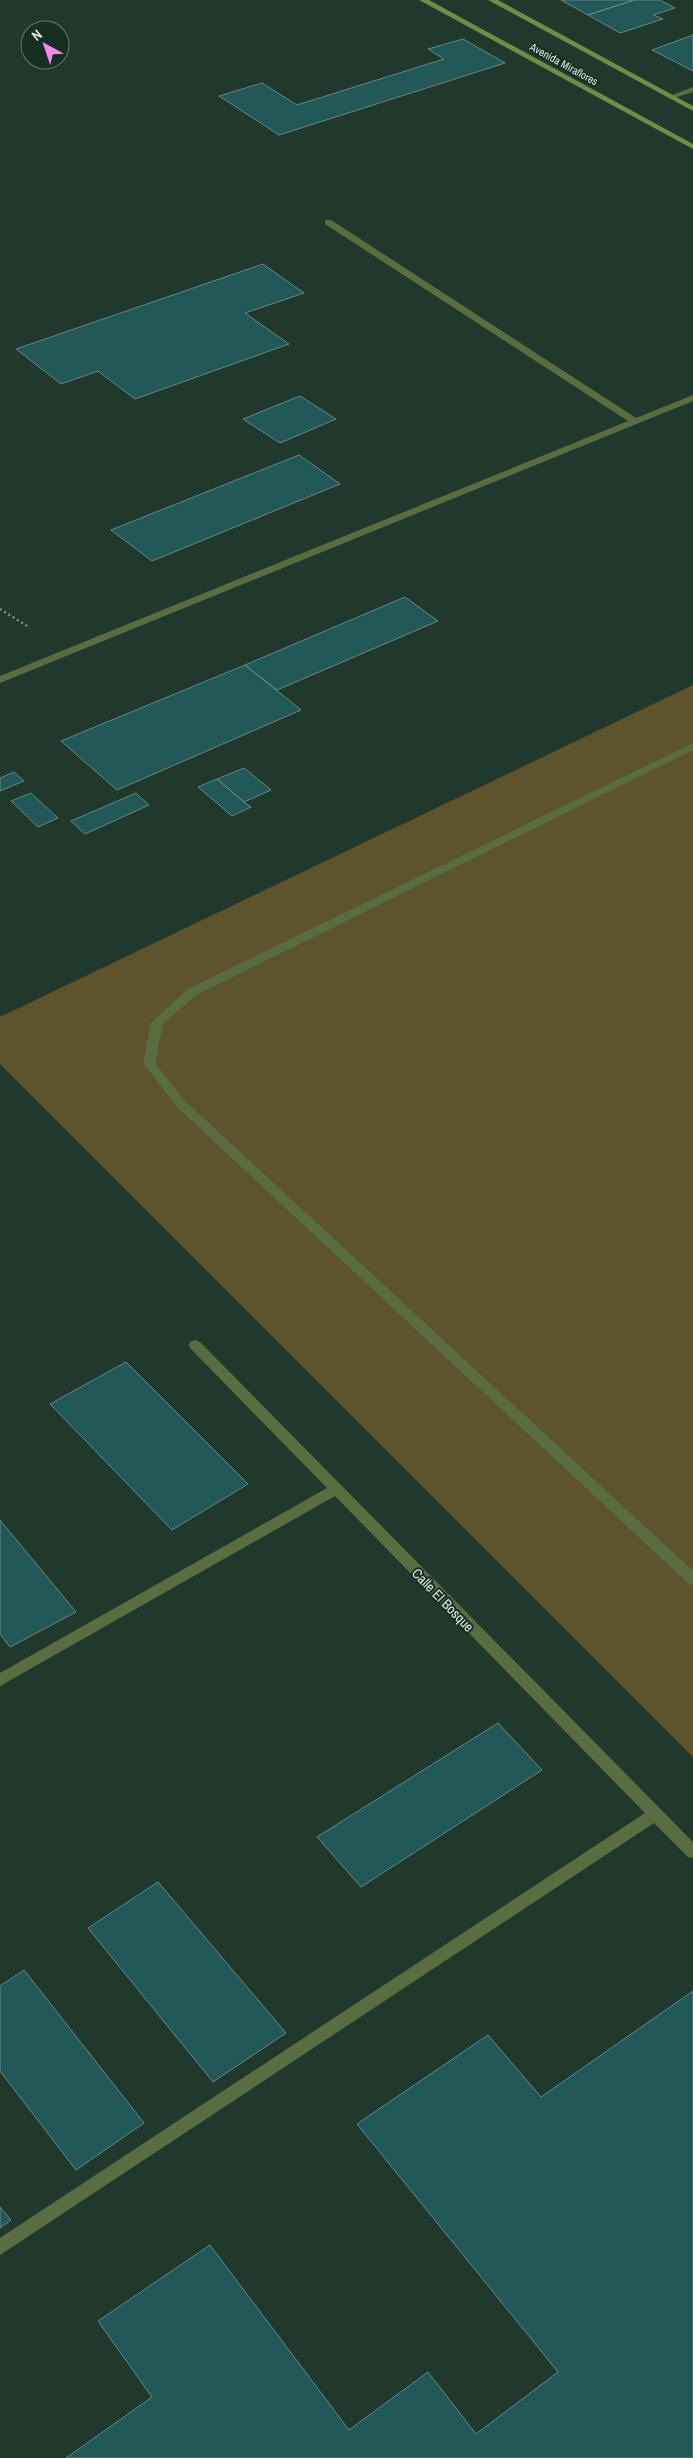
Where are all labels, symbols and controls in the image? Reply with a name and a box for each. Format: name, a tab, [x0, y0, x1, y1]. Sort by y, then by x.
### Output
north arrow	[20, 20, 70, 70]
text: N	[28, 25, 46, 45]
street label: Avenida Miraflores	[527, 39, 601, 89]
street label: Calle El Bosque	[408, 1564, 478, 1636]

